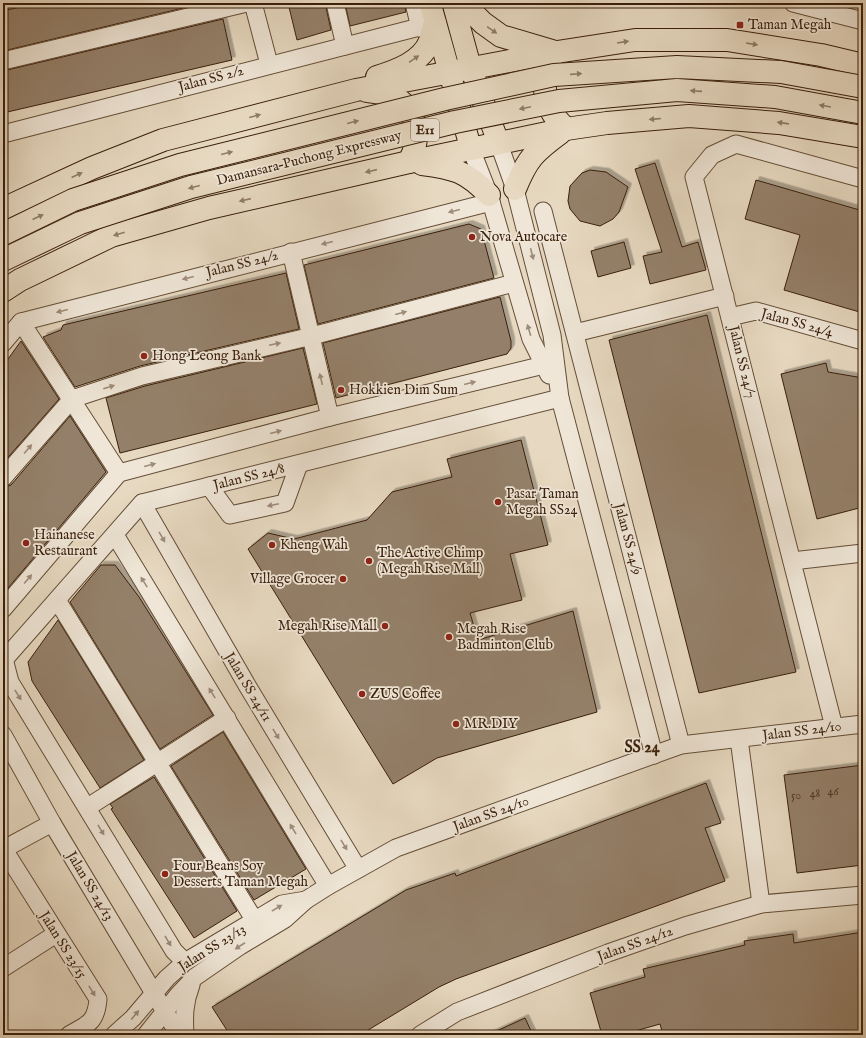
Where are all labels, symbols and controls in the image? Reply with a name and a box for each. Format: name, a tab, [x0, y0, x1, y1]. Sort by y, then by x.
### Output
place label: Taman Megah	[748, 16, 832, 34]
marker: Taman Megah	[735, 20, 745, 30]
one-way arrow	[487, 26, 497, 34]
one-way arrow	[617, 39, 629, 45]
one-way arrow	[746, 41, 758, 47]
one-way arrow	[409, 55, 420, 63]
street label: Jalan SS 2/2	[174, 62, 246, 97]
one-way arrow	[570, 70, 582, 77]
one-way arrow	[690, 88, 702, 95]
one-way arrow	[819, 103, 831, 109]
one-way arrow	[519, 105, 531, 111]
one-way arrow	[249, 113, 261, 119]
one-way arrow	[649, 116, 661, 122]
one-way arrow	[347, 118, 360, 124]
road number: E11	[411, 119, 439, 141]
one-way arrow	[777, 120, 789, 126]
street label: Damansara–Puchong Expressway	[215, 126, 404, 190]
one-way arrow	[221, 150, 233, 156]
one-way arrow	[365, 168, 377, 174]
one-way arrow	[71, 172, 82, 178]
one-way arrow	[188, 184, 200, 190]
one-way arrow	[238, 197, 251, 203]
one-way arrow	[447, 209, 460, 215]
one-way arrow	[33, 214, 44, 220]
place label: Nova Autocare	[480, 228, 568, 246]
one-way arrow	[113, 231, 125, 237]
marker: Nova Autocare	[467, 232, 477, 242]
one-way arrow	[321, 240, 334, 246]
street label: Jalan SS 24/2	[202, 246, 280, 282]
one-way arrow	[529, 248, 535, 260]
one-way arrow	[182, 276, 194, 282]
street label: Jalan SS 24/4	[757, 304, 835, 341]
one-way arrow	[56, 308, 68, 314]
one-way arrow	[395, 309, 408, 315]
street label: Jalan SS 24/7	[724, 322, 760, 400]
one-way arrow	[526, 323, 532, 335]
one-way arrow	[269, 340, 281, 346]
place label: Hong Leong Bank	[152, 347, 262, 365]
marker: Hong Leong Bank	[139, 351, 149, 361]
one-way arrow	[318, 373, 324, 385]
one-way arrow	[464, 380, 476, 386]
place label: Hokkien Dim Sum	[349, 381, 458, 399]
one-way arrow	[103, 383, 115, 389]
marker: Hokkien Dim Sum	[336, 385, 346, 395]
one-way arrow	[269, 428, 282, 434]
one-way arrow	[24, 444, 33, 454]
street label: Jalan SS 24/8	[209, 459, 287, 495]
one-way arrow	[144, 462, 156, 468]
place label: Pasar Taman Megah SS24	[506, 485, 579, 519]
marker: Pasar Taman Megah SS24	[493, 497, 503, 507]
street label: Jalan SS 24/9	[609, 499, 646, 577]
one-way arrow	[267, 503, 279, 509]
place label: Hainanese Restaurant	[34, 526, 98, 560]
one-way arrow	[158, 531, 165, 543]
place label: Kheng Wah	[280, 536, 349, 554]
marker: Hainanese Restaurant	[21, 538, 31, 548]
marker: Kheng Wah	[267, 540, 277, 550]
place label: The Active Chimp (Megah Rise Mall)	[377, 544, 484, 578]
marker: The Active Chimp (Megah Rise Mall)	[364, 556, 374, 566]
place label: Village Grocer	[249, 570, 335, 588]
one-way arrow	[24, 574, 33, 585]
marker: Village Grocer	[338, 574, 348, 584]
one-way arrow	[140, 577, 148, 587]
place label: Megah Rise Mall	[278, 617, 377, 635]
place label: Megah Rise Badminton Club	[457, 620, 553, 654]
marker: Megah Rise Mall	[380, 621, 390, 631]
marker: Megah Rise Badminton Club	[444, 632, 454, 642]
street label: Jalan SS 24/11	[219, 647, 276, 725]
place label: ZUS Coffee	[370, 685, 441, 703]
one-way arrow	[208, 688, 216, 698]
one-way arrow	[15, 689, 22, 701]
marker: ZUS Coffee	[357, 689, 367, 699]
place label: MR.DIY	[464, 715, 519, 733]
street label: Jalan SS 24/10	[759, 717, 843, 745]
marker: MR.DIY	[451, 719, 461, 729]
one-way arrow	[273, 728, 280, 740]
district label: SS 24	[624, 738, 661, 758]
house number: 46	[828, 784, 839, 799]
house number: 48	[810, 786, 821, 801]
house number: 50	[791, 788, 801, 803]
street label: Jalan SS 24/10	[449, 792, 532, 837]
one-way arrow	[289, 824, 297, 834]
one-way arrow	[97, 825, 105, 835]
one-way arrow	[340, 840, 348, 850]
street label: Jalan SS 24/13	[61, 846, 118, 924]
place label: Four Beans Soy Desserts Taman Megah	[173, 857, 309, 891]
marker: Four Beans Soy Desserts Taman Megah	[160, 869, 170, 879]
one-way arrow	[271, 904, 283, 911]
street label: Jalan SS 23/15	[34, 906, 91, 982]
street label: Jalan SS 23/13	[173, 920, 249, 977]
street label: Jalan SS 24/12	[593, 922, 676, 967]
one-way arrow	[165, 935, 172, 947]
one-way arrow	[234, 943, 246, 950]
one-way arrow	[89, 985, 96, 997]
one-way arrow	[131, 1010, 140, 1020]

